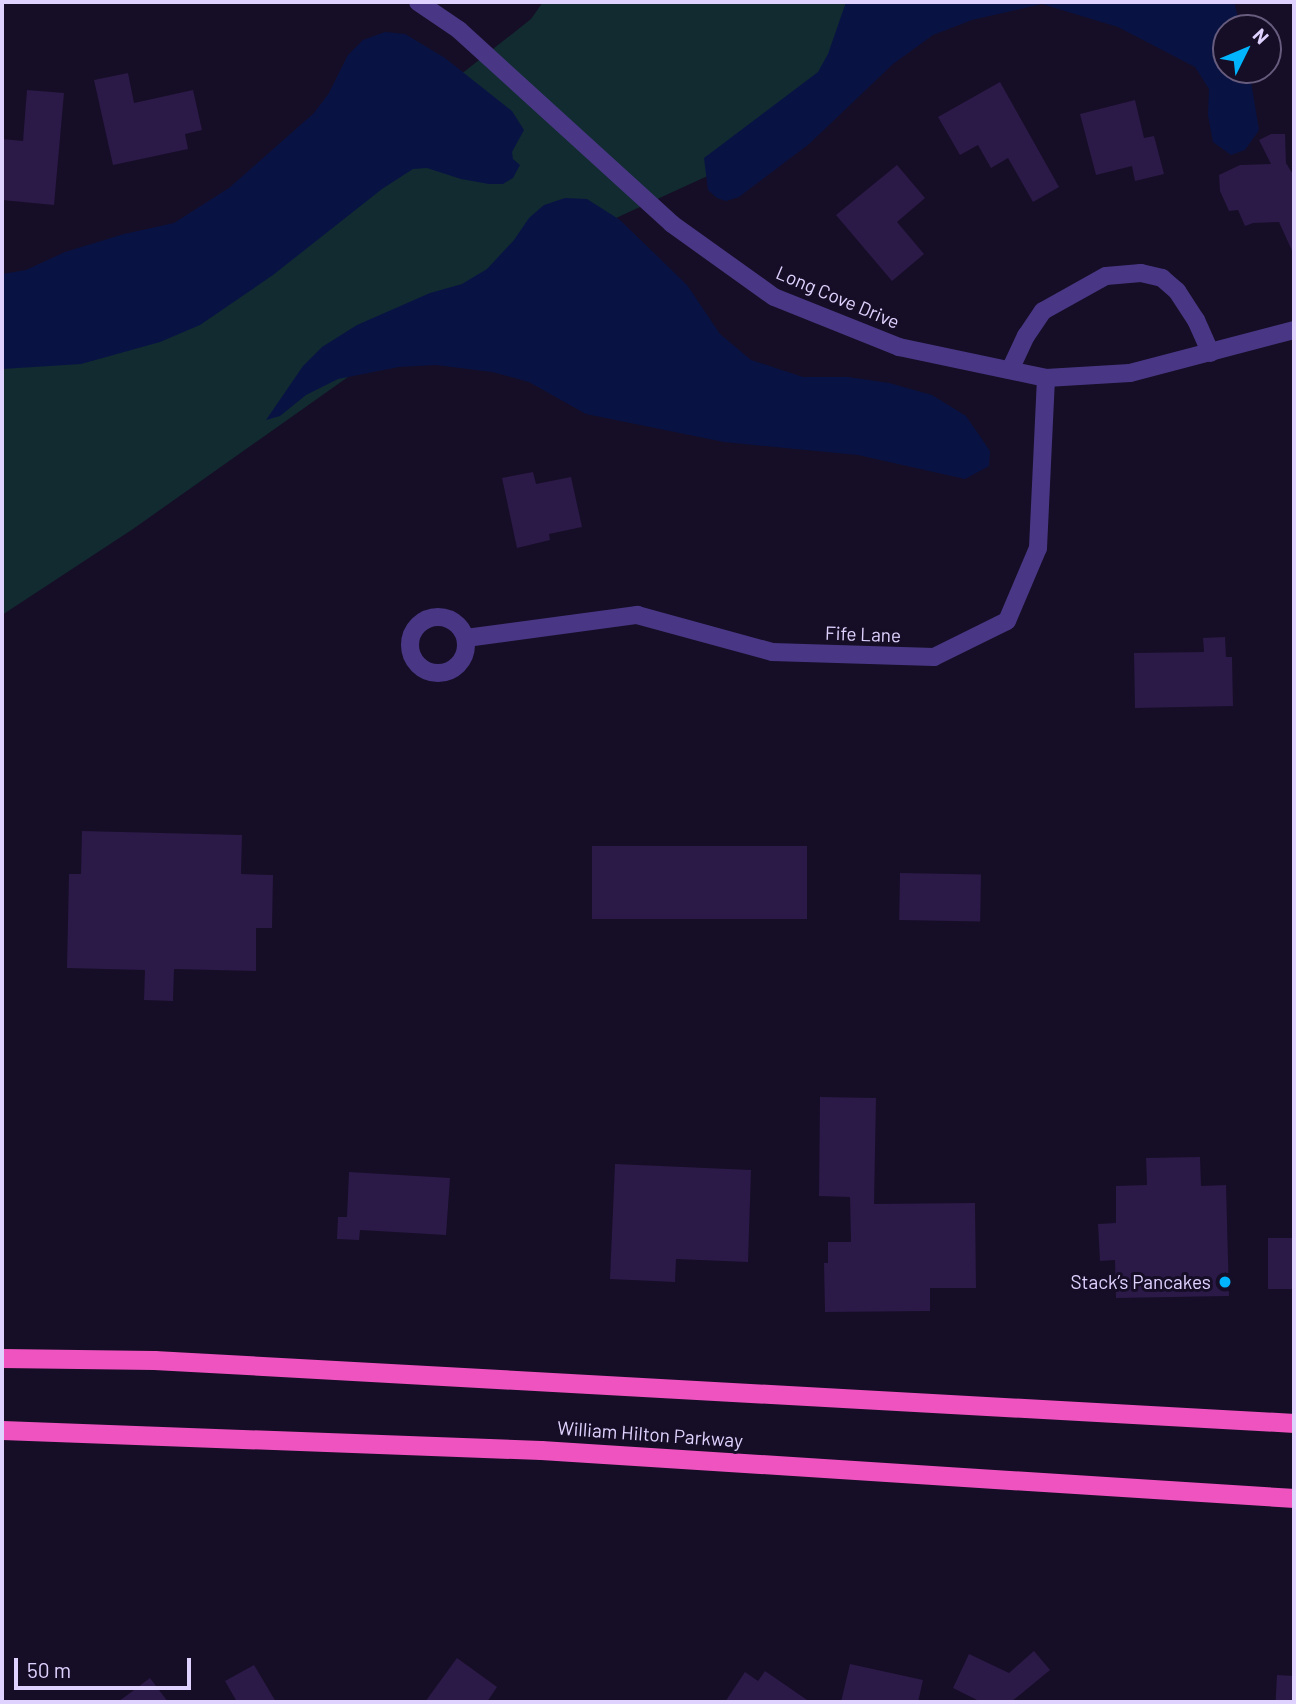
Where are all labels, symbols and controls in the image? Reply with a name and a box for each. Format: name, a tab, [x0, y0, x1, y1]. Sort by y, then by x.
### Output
north arrow	[1212, 14, 1282, 84]
text: N	[1249, 23, 1274, 48]
street label: Long Cove Drive	[773, 261, 903, 333]
street label: Fife Lane	[825, 621, 901, 647]
place label: Stack’s Pancakes	[1070, 1271, 1211, 1293]
marker: Stack’s Pancakes	[1217, 1274, 1233, 1290]
street label: William Hilton Parkway	[556, 1416, 744, 1452]
scale bar	[18, 1644, 194, 1688]
text: 50 m	[27, 1657, 71, 1682]

